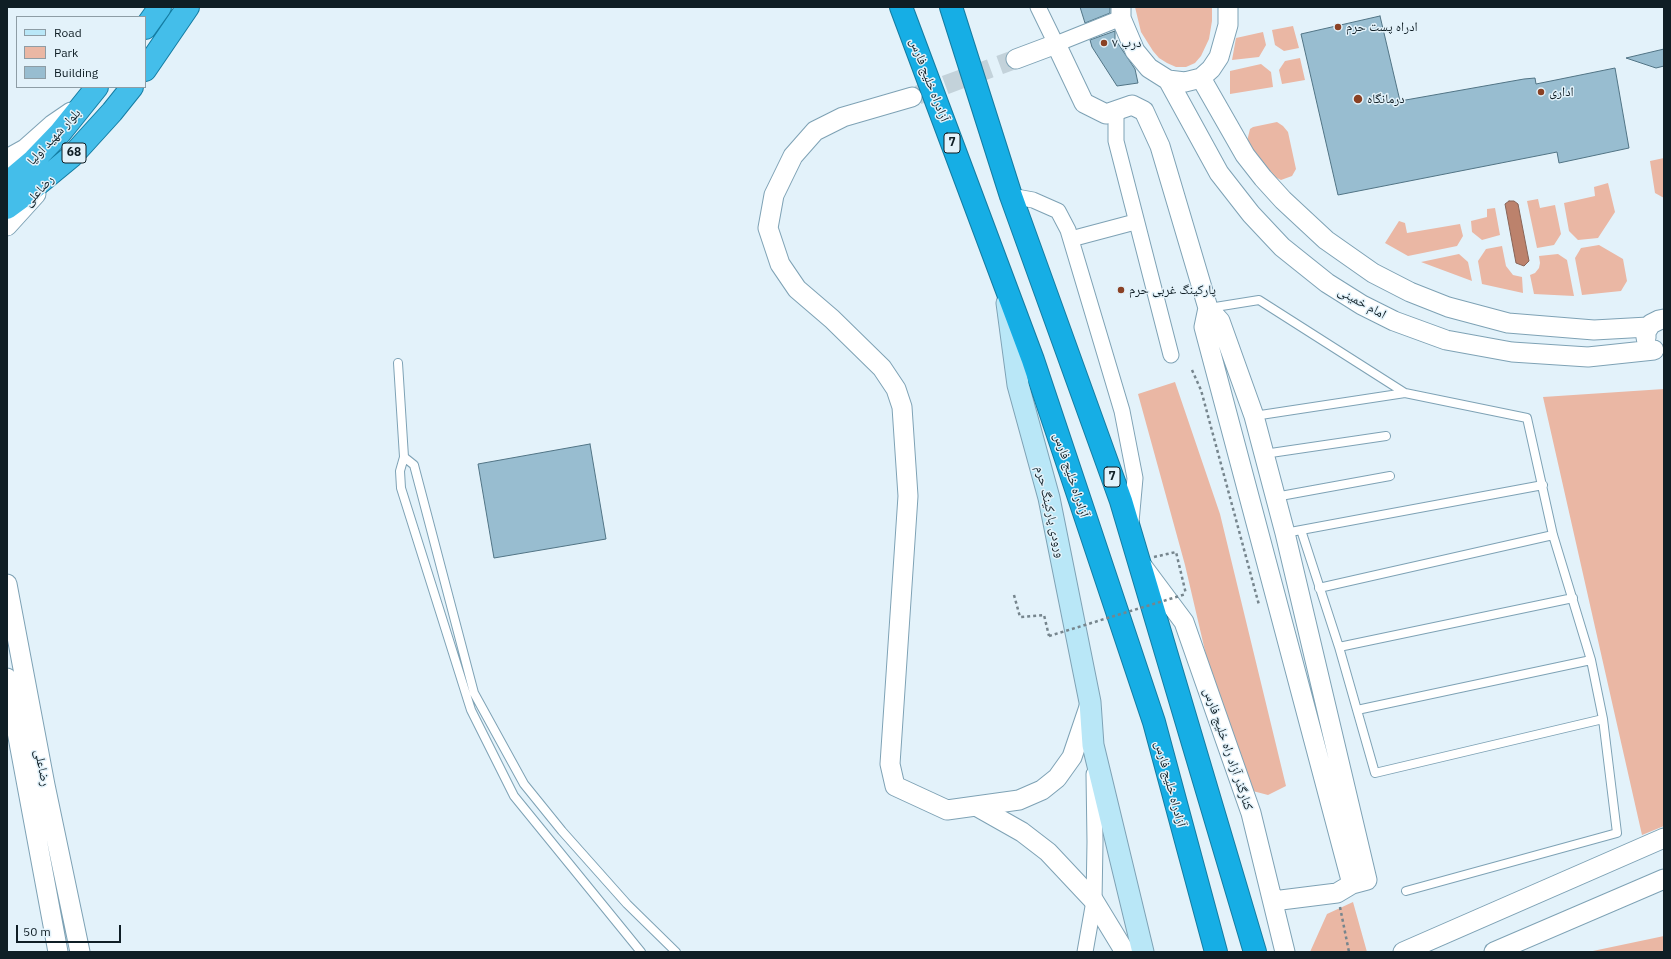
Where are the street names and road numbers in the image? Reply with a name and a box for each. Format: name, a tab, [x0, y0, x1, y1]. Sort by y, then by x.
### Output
street label: آزادراه خلیج فارس	[906, 36, 952, 124]
street label: بلوار شهید اوليا	[24, 106, 84, 168]
road number: 7	[944, 133, 960, 153]
road number: 68	[62, 143, 86, 163]
street label: رضاعلی	[21, 172, 57, 210]
street label: امام خمینی	[1335, 283, 1389, 323]
street label: آزادراه خلیج فارس	[1050, 431, 1092, 519]
street label: ورودی پارکینگ حرم	[1032, 465, 1068, 559]
road number: 7	[1104, 467, 1120, 487]
street label: کنارگذر آزاد راه خلیج فارس	[1200, 686, 1256, 812]
street label: آزادراه خلیج فارس	[1151, 740, 1189, 828]
street label: رضاعلی	[31, 748, 53, 788]

